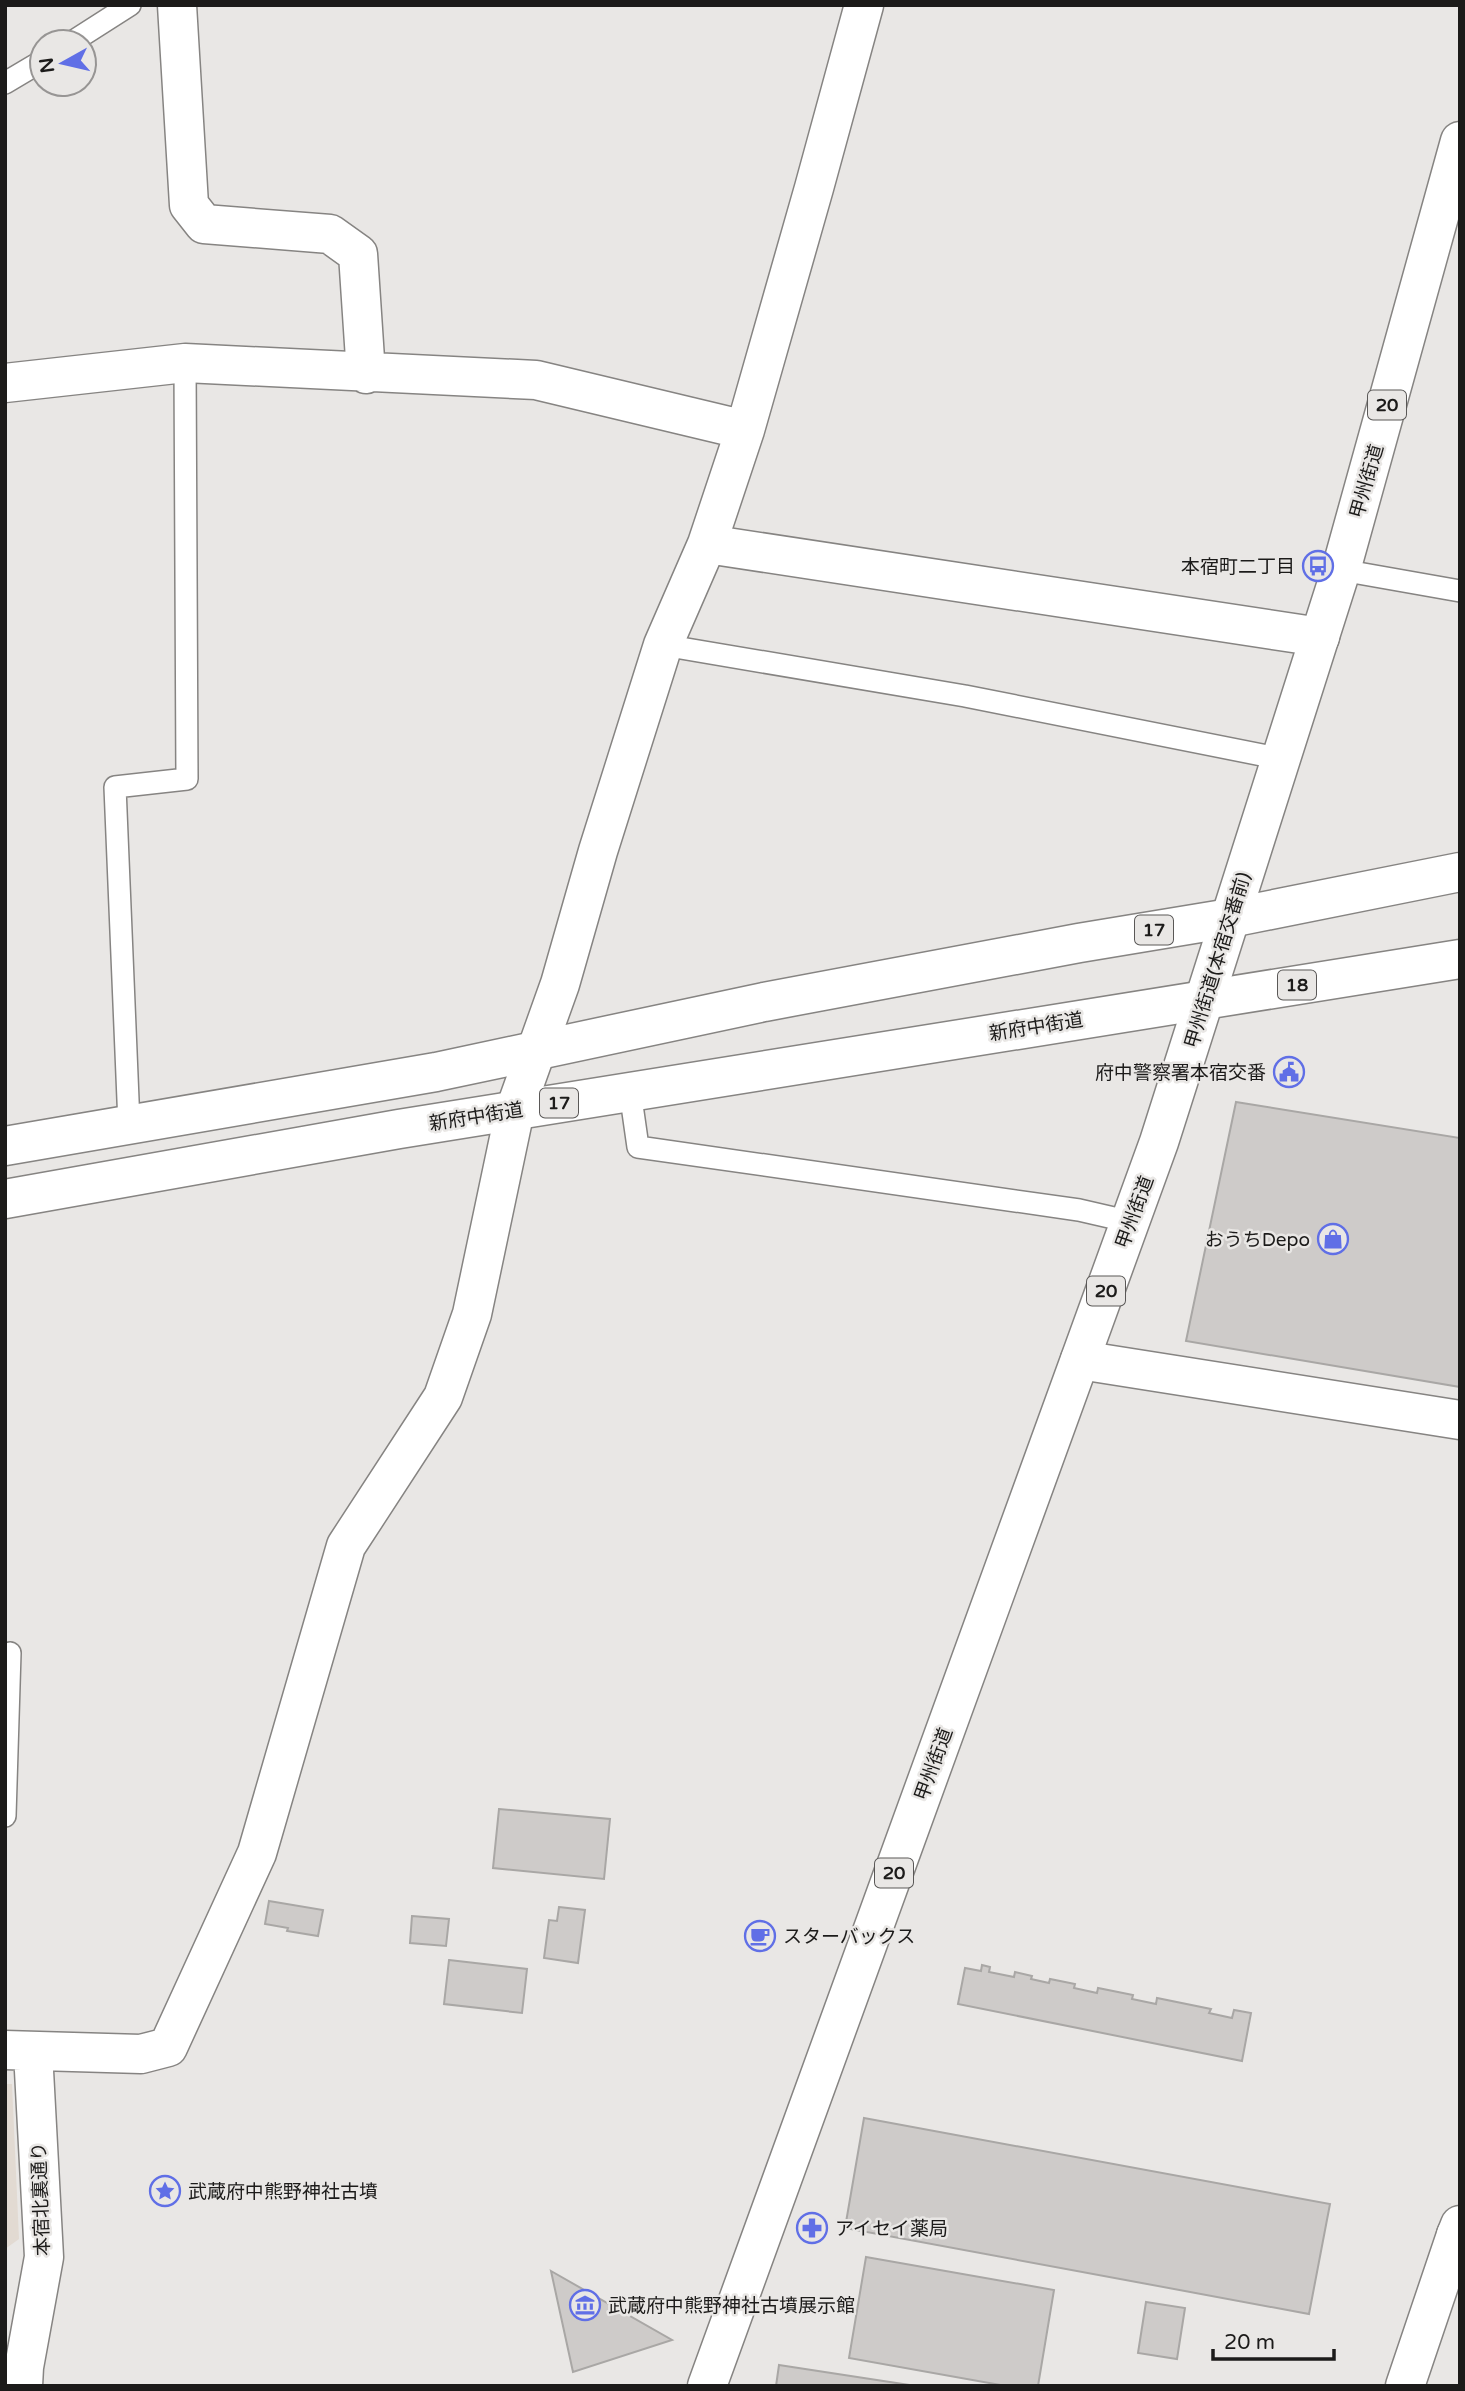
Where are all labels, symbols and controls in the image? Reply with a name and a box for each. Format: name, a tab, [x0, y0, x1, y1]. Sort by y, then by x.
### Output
north arrow	[28, 28, 98, 98]
text: N	[35, 56, 59, 74]
road number: 20	[1368, 390, 1406, 419]
street label: 甲州街道	[1346, 442, 1388, 521]
bus stop icon: 本宿町二丁目	[1301, 549, 1335, 583]
place label: 本宿町二丁目	[1181, 556, 1295, 578]
street label: 甲州街道(本宿交番前)	[1181, 870, 1255, 1051]
road number: 17	[1135, 916, 1173, 945]
road number: 18	[1278, 970, 1316, 1000]
street label: 新府中街道	[988, 1009, 1085, 1045]
public building icon: 府中警察署本宿交番	[1272, 1055, 1306, 1089]
place label: 府中警察署本宿交番	[1095, 1062, 1266, 1084]
road number: 17	[540, 1088, 578, 1118]
street label: 新府中街道	[428, 1099, 525, 1135]
street label: 甲州街道	[1112, 1173, 1158, 1252]
shop icon: おうちDepo	[1316, 1222, 1350, 1256]
place label: おうちDepo	[1205, 1229, 1310, 1251]
road number: 20	[1087, 1276, 1125, 1306]
street label: 甲州街道	[911, 1725, 957, 1804]
road number: 20	[875, 1858, 913, 1887]
cafe icon: スターバックス	[743, 1919, 777, 1953]
place label: スターバックス	[783, 1926, 915, 1948]
street label: 本宿北裏通り	[28, 2142, 54, 2256]
place icon: 武蔵府中熊野神社古墳	[148, 2174, 182, 2208]
place label: 武蔵府中熊野神社古墳	[188, 2181, 378, 2203]
pharmacy icon: アイセイ薬局	[795, 2211, 829, 2245]
place label: アイセイ薬局	[835, 2218, 948, 2240]
museum icon: 武蔵府中熊野神社古墳展示館	[568, 2288, 602, 2322]
place label: 武蔵府中熊野神社古墳展示館	[608, 2295, 855, 2317]
scale bar	[1213, 2318, 1334, 2362]
text: 20 m	[1224, 2330, 1275, 2355]

